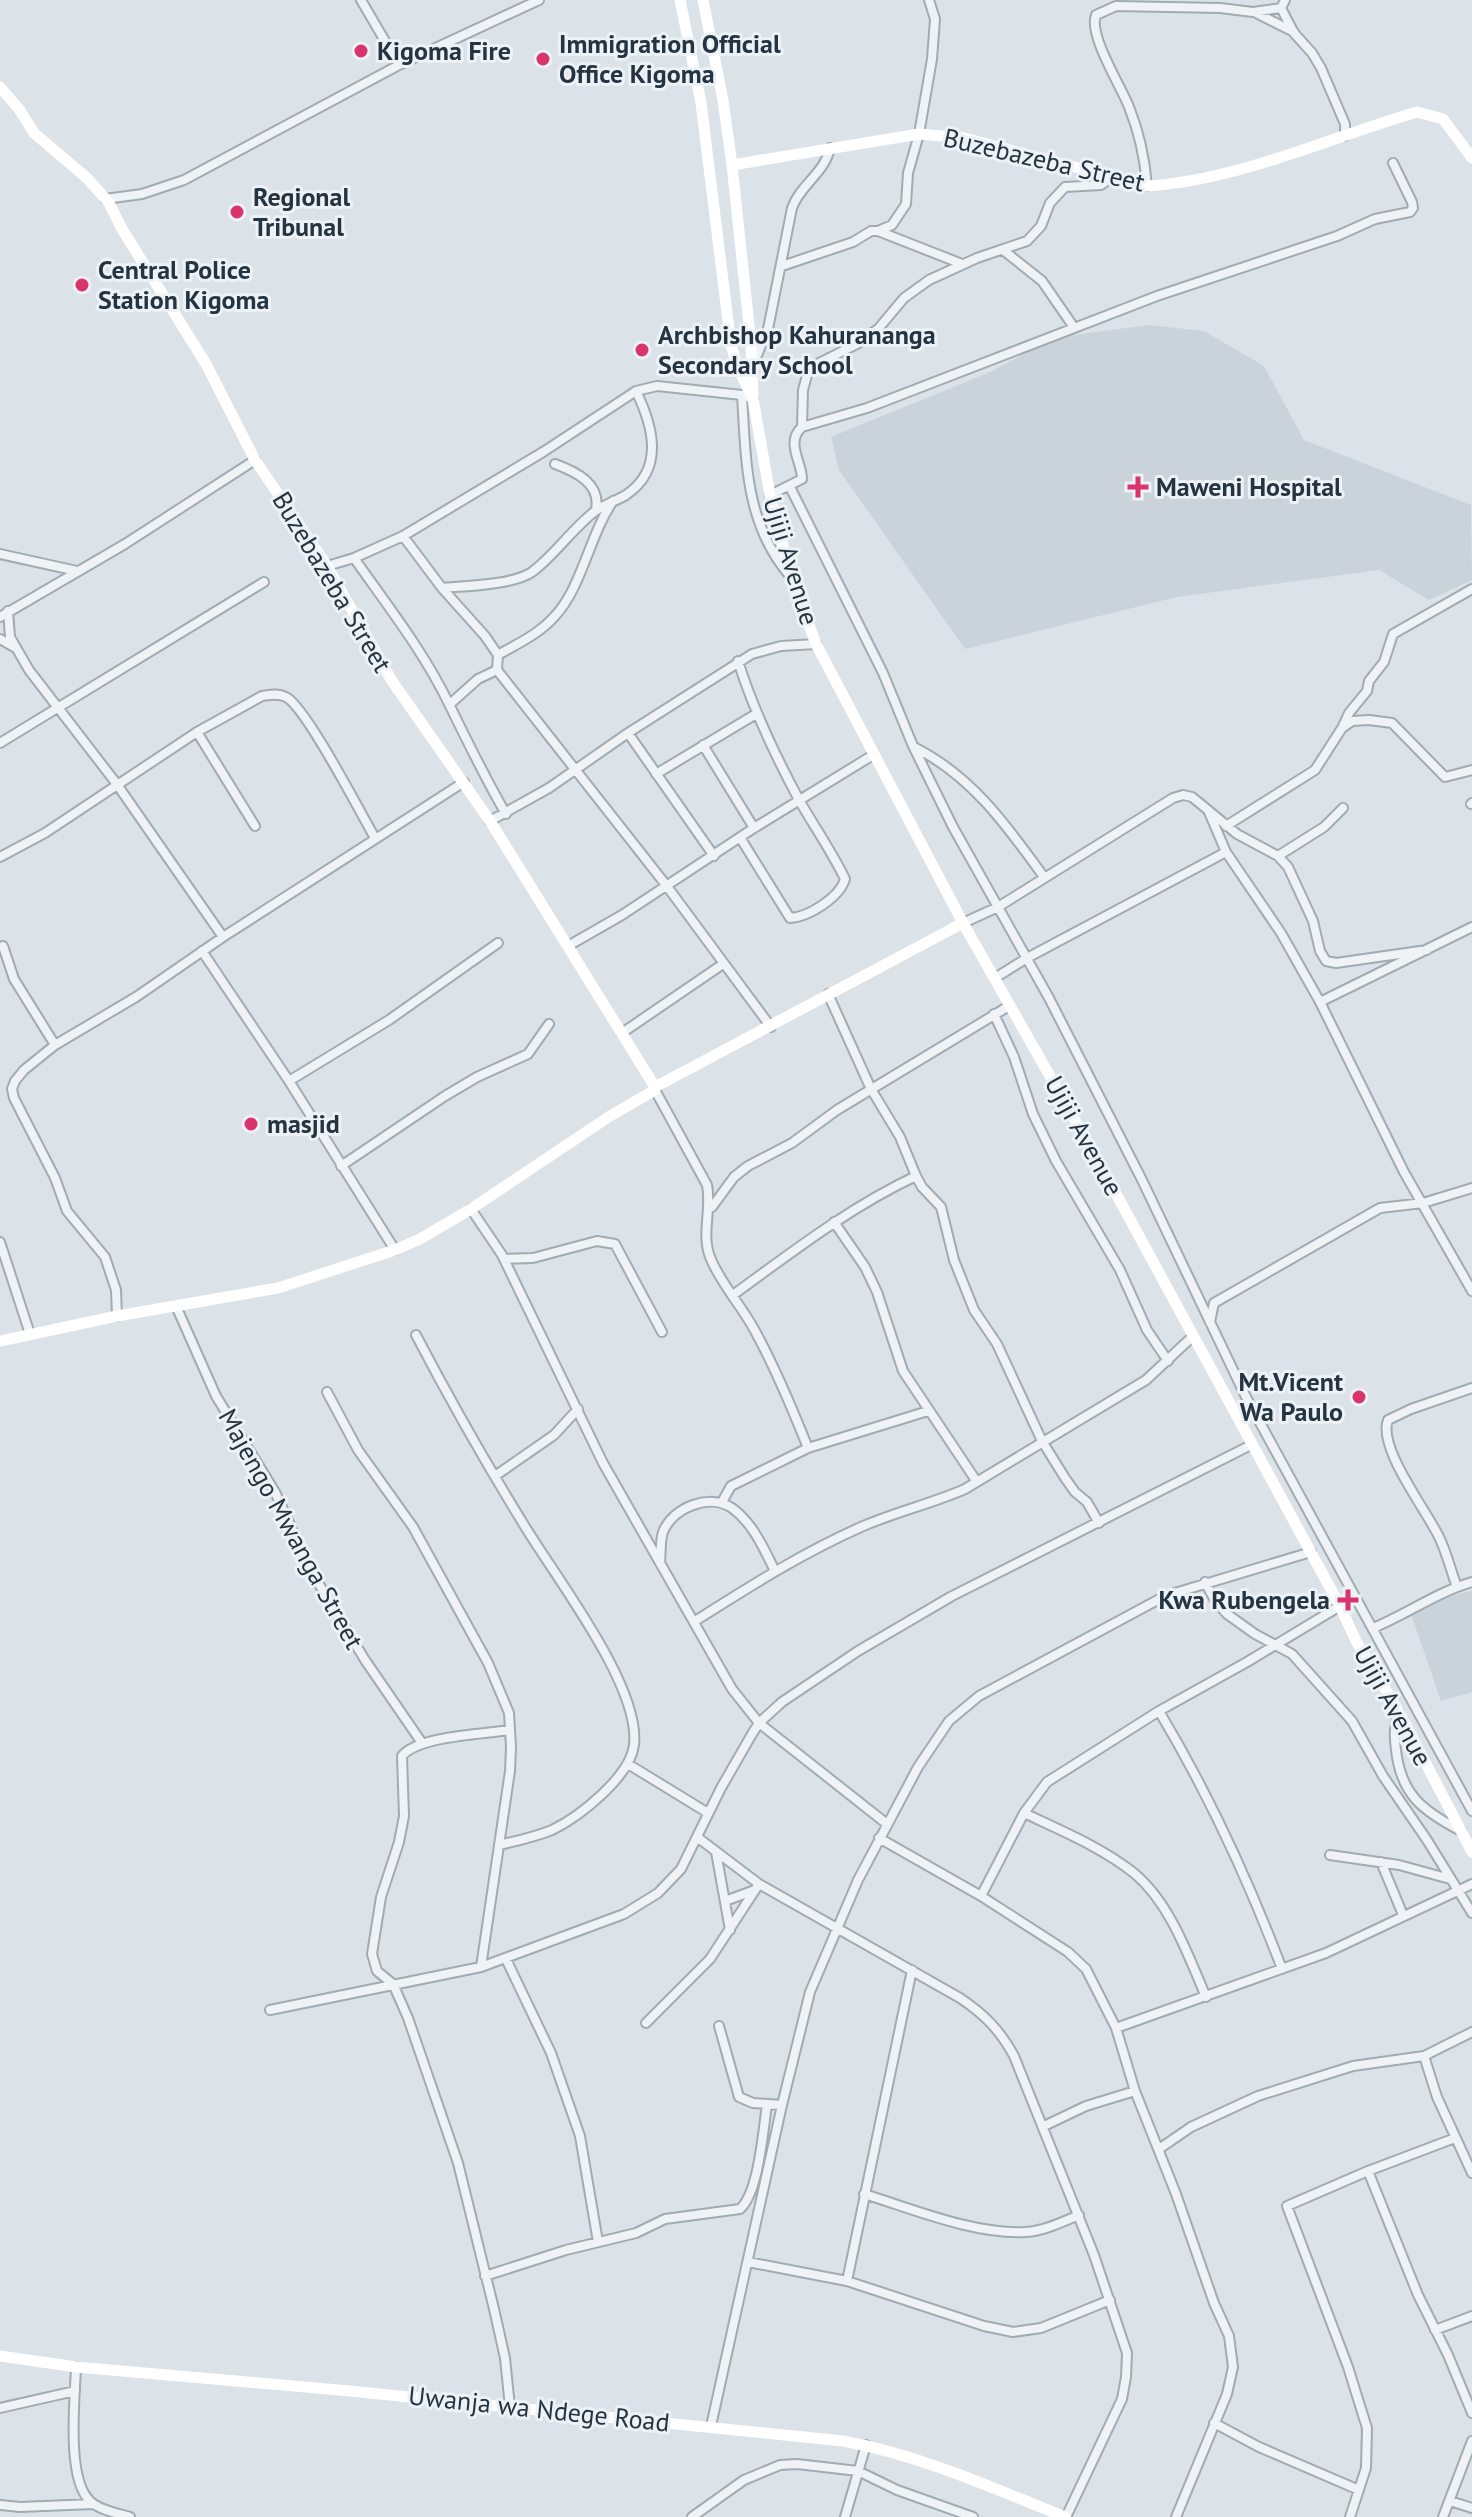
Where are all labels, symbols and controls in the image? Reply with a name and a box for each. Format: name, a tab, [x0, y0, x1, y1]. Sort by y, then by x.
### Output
place label: Immigration Official Office Kigoma	[559, 27, 781, 90]
place label: Kigoma Fire	[377, 34, 511, 67]
marker: Kigoma Fire	[352, 42, 370, 60]
marker: Immigration Official Office Kigoma	[534, 50, 552, 68]
street label: Buzebazeba Street	[940, 120, 1148, 199]
place label: Regional Tribunal	[253, 180, 350, 243]
marker: Regional Tribunal	[228, 203, 246, 221]
place label: Central Police Station Kigoma	[98, 253, 269, 316]
marker: Central Police Station Kigoma	[73, 276, 91, 294]
place label: Archbishop Kahurananga Secondary School	[658, 318, 936, 381]
marker: Archbishop Kahurananga Secondary School	[633, 341, 651, 359]
place label: Maweni Hospital	[1156, 470, 1342, 503]
marker: Maweni Hospital	[1127, 476, 1149, 498]
street label: Buzebazeba Street	[265, 485, 400, 678]
street label: Ujiji Avenue	[756, 493, 827, 629]
street label: Ujiji Avenue	[1038, 1070, 1131, 1202]
place label: masjid	[267, 1107, 340, 1140]
marker: masjid	[242, 1115, 260, 1133]
place label: Mt.Vicent Wa Paulo	[1238, 1365, 1343, 1428]
marker: Mt.Vicent Wa Paulo	[1350, 1388, 1368, 1406]
street label: Majengo Mwanga Street	[212, 1403, 371, 1655]
place label: Kwa Rubengela	[1158, 1583, 1330, 1616]
marker: Kwa Rubengela	[1337, 1589, 1359, 1611]
street label: Ujiji Avenue	[1347, 1640, 1440, 1772]
street label: Uwanja wa Ndege Road	[407, 2378, 671, 2439]

